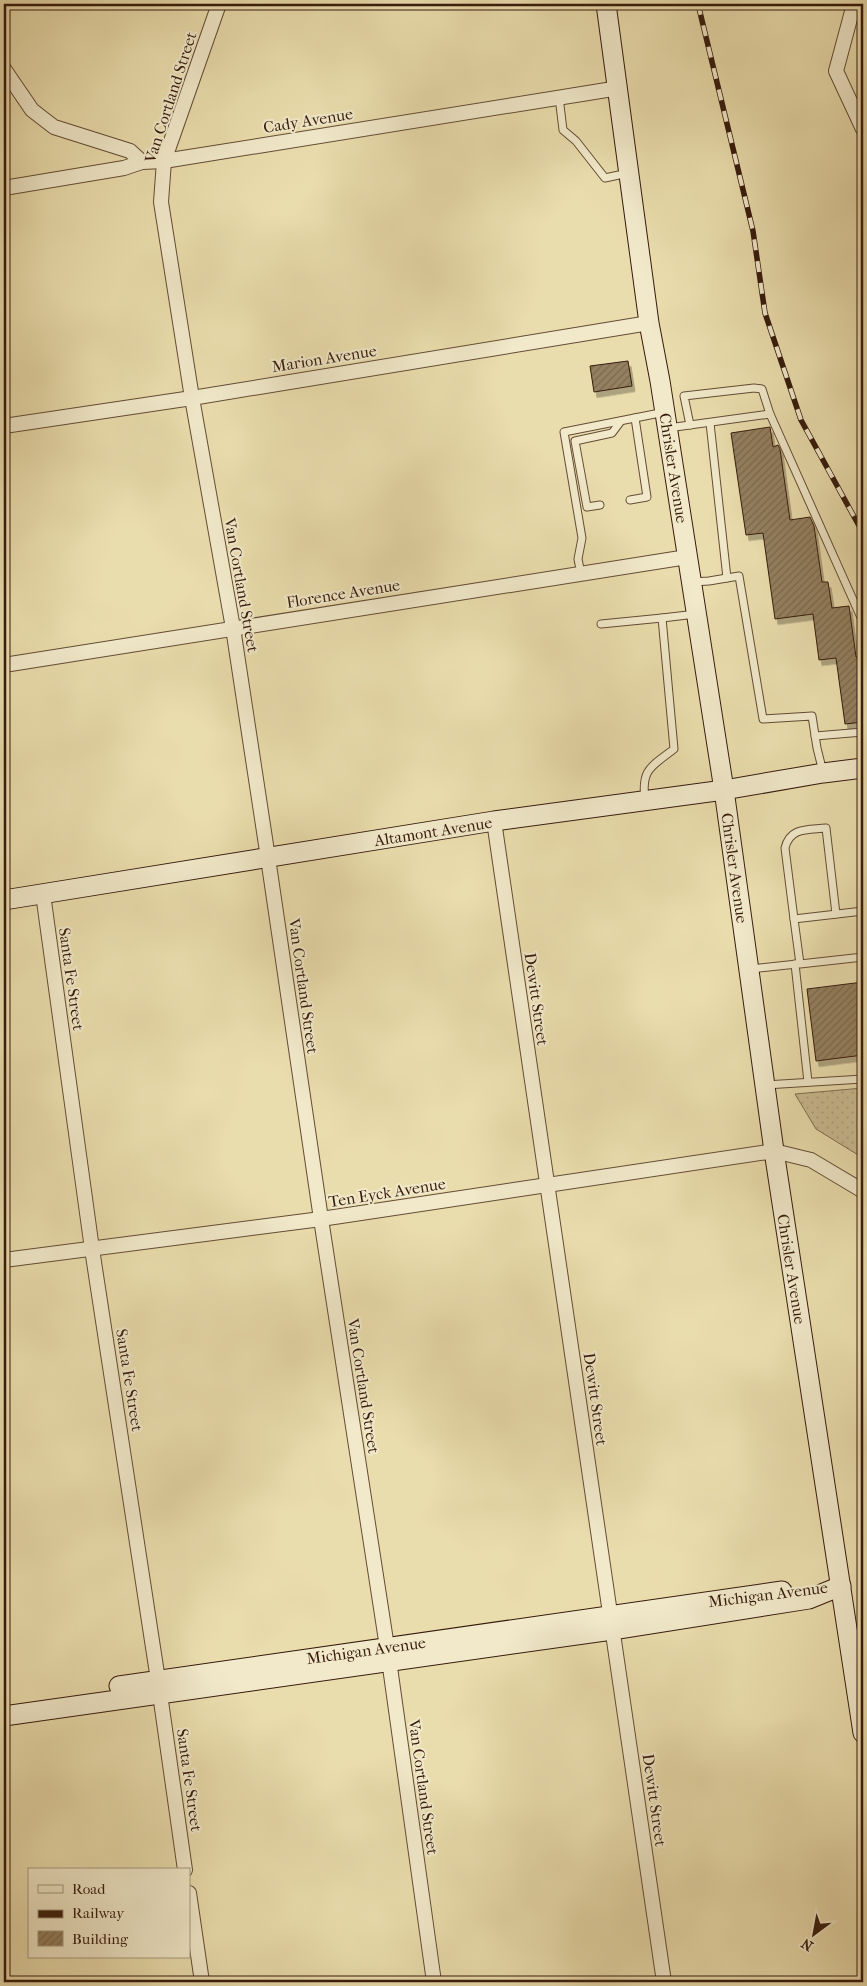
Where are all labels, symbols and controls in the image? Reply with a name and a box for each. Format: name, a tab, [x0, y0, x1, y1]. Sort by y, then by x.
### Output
street label: Van Cortland Street	[140, 29, 201, 166]
street label: Cady Avenue	[262, 104, 354, 137]
street label: Marion Avenue	[270, 341, 378, 376]
street label: Chrisler Avenue	[655, 412, 692, 525]
street label: Van Cortland Street	[220, 515, 263, 654]
street label: Florence Avenue	[285, 575, 401, 612]
street label: Chrisler Avenue	[717, 812, 752, 925]
street label: Altamont Avenue	[372, 813, 493, 850]
street label: Van Cortland Street	[284, 916, 322, 1055]
street label: Santa Fe Street	[55, 927, 88, 1032]
street label: Dewitt Street	[521, 951, 552, 1047]
street label: Ten Eyck Avenue	[327, 1174, 447, 1211]
street label: Chrisler Avenue	[773, 1213, 810, 1326]
street label: Van Cortland Street	[343, 1316, 384, 1455]
street label: Santa Fe Street	[112, 1327, 147, 1433]
street label: Dewitt Street	[580, 1351, 611, 1447]
street label: Michigan Avenue	[707, 1578, 829, 1611]
street label: Michigan Avenue	[305, 1633, 427, 1668]
street label: Van Cortland Street	[404, 1717, 442, 1856]
street label: Santa Fe Street	[173, 1728, 206, 1833]
street label: Dewitt Street	[639, 1752, 670, 1848]
legend	[28, 1868, 190, 1958]
text: Road	[72, 1880, 106, 1898]
text: Railway	[72, 1904, 125, 1922]
north arrow	[790, 1908, 840, 1958]
text: Building	[72, 1930, 129, 1948]
text: N	[798, 1934, 816, 1955]

